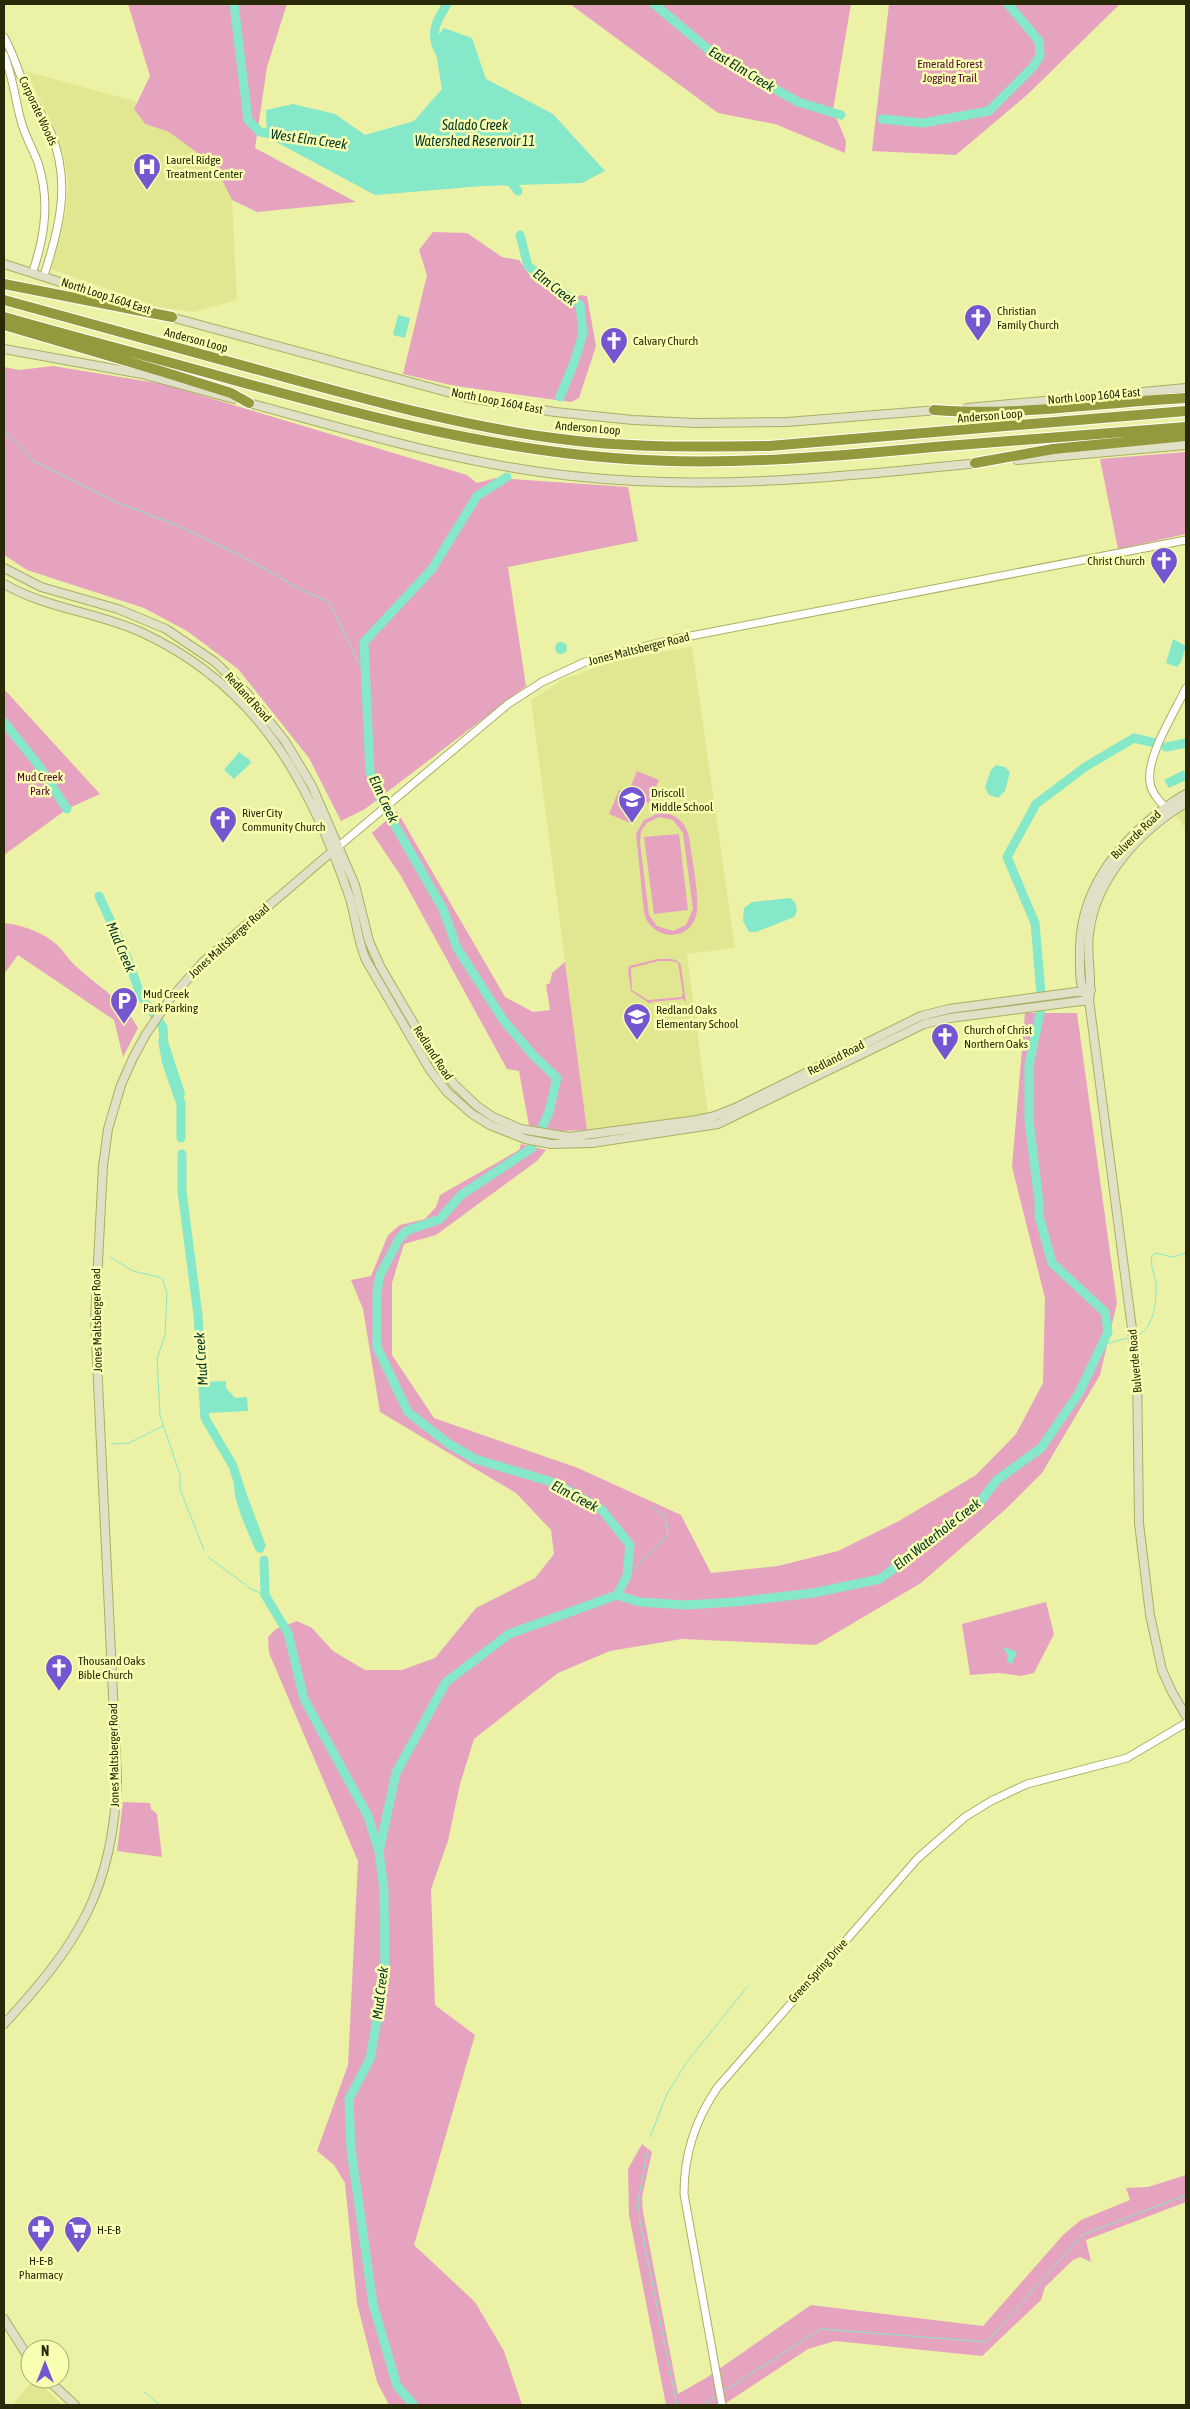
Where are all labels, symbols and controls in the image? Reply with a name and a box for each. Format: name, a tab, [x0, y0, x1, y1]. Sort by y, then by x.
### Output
water label: East Elm Creek	[706, 43, 778, 95]
park label: Emerald Forest Jogging Trail	[917, 57, 983, 85]
street label: Corporate Woods	[16, 74, 60, 148]
water label: Salado Creek Watershed Reservoir 11	[415, 117, 535, 149]
water label: West Elm Creek	[270, 126, 349, 152]
hospital icon: Laurel Ridge Treatment Center	[132, 152, 162, 191]
place label: Laurel Ridge Treatment Center	[166, 153, 243, 181]
water label: Elm Creek	[530, 265, 580, 309]
street label: North Loop 1604 East	[60, 275, 153, 317]
church icon: Christian Family Church	[963, 303, 993, 342]
place label: Christian Family Church	[997, 304, 1059, 332]
street label: Anderson Loop	[163, 325, 230, 355]
church icon: Calvary Church	[599, 326, 629, 365]
place label: Calvary Church	[633, 334, 698, 348]
street label: North Loop 1604 East	[450, 385, 544, 417]
street label: North Loop 1604 East	[1047, 385, 1141, 407]
street label: Anderson Loop	[957, 406, 1023, 426]
street label: Anderson Loop	[555, 418, 621, 438]
church icon: Christ Church	[1149, 546, 1179, 585]
place label: Christ Church	[1087, 554, 1145, 568]
street label: Jones Maltsberger Road	[587, 630, 691, 668]
street label: Redland Road	[222, 669, 274, 725]
park label: Mud Creek Park	[17, 770, 64, 798]
water label: Elm Creek	[366, 773, 402, 826]
school or university icon: Driscoll Middle School	[617, 785, 647, 824]
place label: Driscoll Middle School	[651, 786, 714, 814]
church icon: River City Community Church	[208, 805, 238, 844]
place label: River City Community Church	[242, 806, 326, 834]
street label: Bulverde Road	[1108, 808, 1164, 862]
street label: Jones Maltsberger Road	[186, 901, 272, 981]
water label: Mud Creek	[103, 919, 139, 975]
parking icon: Mud Creek Park Parking	[109, 986, 139, 1025]
place label: Mud Creek Park Parking	[143, 987, 199, 1015]
school or university icon: Redland Oaks Elementary School	[622, 1002, 652, 1041]
place label: Redland Oaks Elementary School	[656, 1003, 739, 1031]
church icon: Church of Christ Northern Oaks	[930, 1022, 960, 1061]
street label: Redland Road	[410, 1023, 456, 1083]
place label: Church of Christ Northern Oaks	[964, 1023, 1033, 1051]
street label: Redland Road	[805, 1038, 867, 1078]
street label: Jones Maltsberger Road	[89, 1268, 105, 1372]
street label: Bulverde Road	[1125, 1328, 1145, 1394]
water label: Mud Creek	[191, 1331, 211, 1386]
water label: Elm Creek	[549, 1477, 602, 1515]
water label: Elm Waterhole Creek	[890, 1495, 984, 1573]
church icon: Thousand Oaks Bible Church	[44, 1653, 74, 1692]
place label: Thousand Oaks Bible Church	[78, 1654, 145, 1682]
street label: Jones Maltsberger Road	[106, 1703, 122, 1807]
street label: Green Spring Drive	[786, 1936, 850, 2006]
water label: Mud Creek	[369, 1965, 391, 2020]
pharmacy icon: H-E-B Pharmacy	[26, 2214, 56, 2253]
supermarket icon: H-E-B	[63, 2215, 93, 2254]
place label: H-E-B	[97, 2223, 121, 2237]
place label: H-E-B Pharmacy	[19, 2254, 63, 2282]
north arrow	[20, 2339, 70, 2389]
text: N	[41, 2343, 49, 2359]

